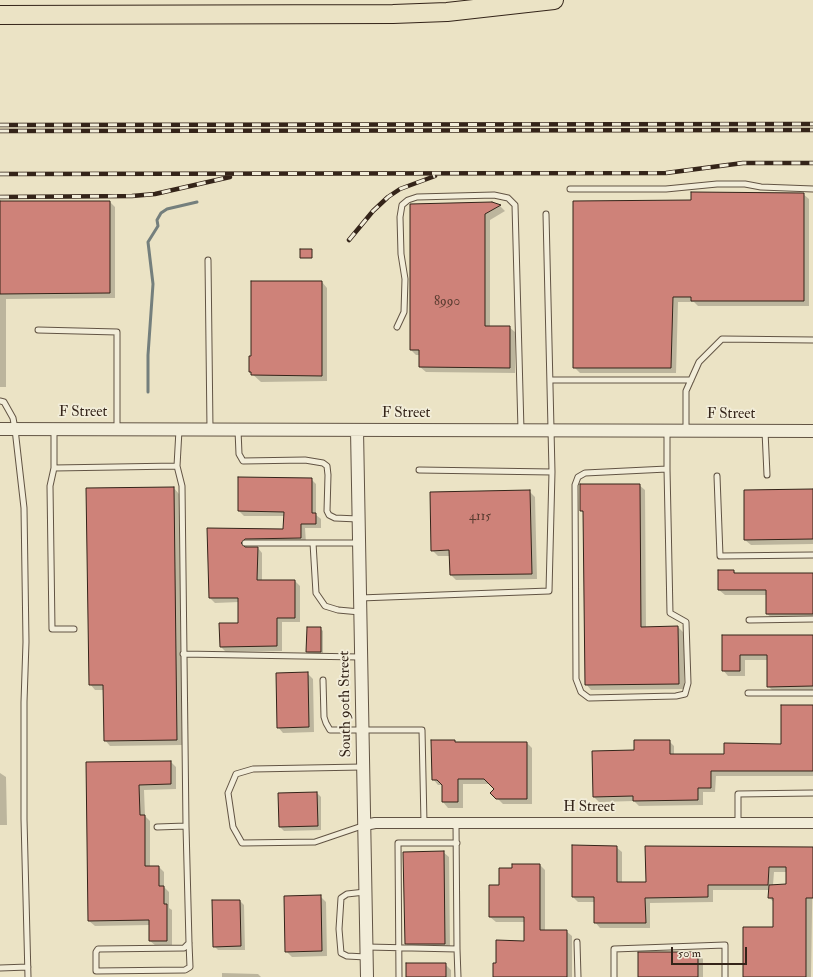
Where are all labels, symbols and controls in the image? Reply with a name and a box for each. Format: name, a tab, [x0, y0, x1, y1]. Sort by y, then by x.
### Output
house number: 8990	[434, 294, 460, 310]
street label: F Street	[59, 404, 107, 422]
street label: F Street	[382, 405, 430, 423]
street label: F Street	[707, 406, 755, 424]
house number: 4115	[469, 509, 491, 525]
street label: South 90th Street	[336, 651, 356, 757]
street label: H Street	[563, 799, 615, 817]
scale bar	[673, 939, 749, 965]
text: 50 m	[678, 946, 701, 961]

